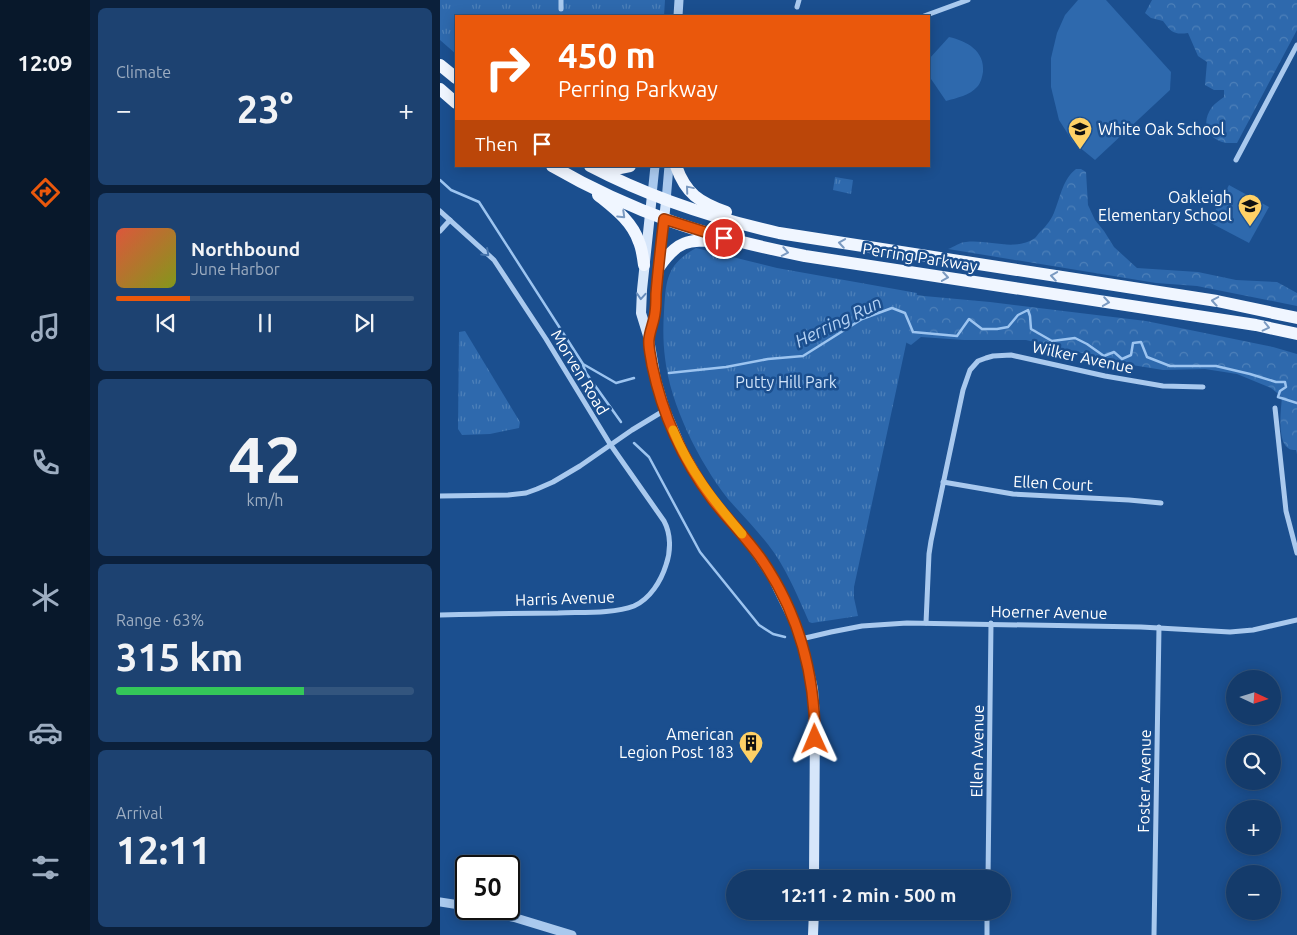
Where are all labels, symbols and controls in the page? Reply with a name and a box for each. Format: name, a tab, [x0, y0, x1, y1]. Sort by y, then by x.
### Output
icon: right	[475, 35, 540, 100]
text: 450 m	[558, 35, 656, 75]
text: 12:09	[17, 50, 73, 75]
text: Climate	[116, 63, 171, 81]
text: Perring Parkway	[558, 76, 718, 101]
text: 23°	[237, 88, 293, 130]
text: −	[116, 94, 132, 125]
text: +	[398, 94, 414, 125]
school or university icon: White Oak School	[1067, 116, 1093, 150]
place label: White Oak School	[1098, 120, 1225, 138]
icon: arrive	[528, 130, 556, 158]
text: Then	[475, 133, 518, 155]
icon: directions	[28, 175, 63, 210]
one-way arrow	[686, 186, 695, 195]
place label: Oakleigh Elementary School	[1098, 188, 1232, 224]
school or university icon: Oakleigh Elementary School	[1237, 193, 1263, 227]
one-way arrow	[616, 210, 625, 219]
pin	[703, 217, 745, 259]
icon: arrive	[710, 224, 738, 252]
text: Northbound	[191, 238, 300, 260]
one-way arrow	[838, 238, 846, 248]
street label: Perring Parkway	[861, 239, 979, 275]
one-way arrow	[780, 246, 789, 257]
one-way arrow	[481, 247, 490, 256]
text: June Harbor	[191, 260, 280, 278]
one-way arrow	[941, 271, 949, 282]
one-way arrow	[1050, 271, 1058, 282]
water label: Herring Run	[791, 291, 885, 351]
one-way arrow	[636, 293, 647, 301]
one-way arrow	[1101, 296, 1110, 306]
one-way arrow	[1211, 297, 1219, 307]
icon: previous	[152, 309, 180, 337]
icon: pause	[251, 309, 279, 337]
icon: next	[350, 309, 378, 337]
icon: music	[28, 310, 63, 345]
one-way arrow	[1262, 321, 1271, 332]
street label: Morven Road	[548, 326, 612, 418]
street label: Wilker Avenue	[1031, 337, 1135, 377]
park label: Putty Hill Park	[735, 373, 837, 391]
text: 42	[228, 422, 302, 495]
icon: phone	[28, 445, 63, 480]
street label: Ellen Court	[1013, 472, 1094, 494]
text: km/h	[247, 491, 283, 509]
icon: climate	[28, 580, 63, 615]
street label: Harris Avenue	[515, 587, 615, 609]
street label: Hoerner Avenue	[990, 602, 1108, 622]
text: Range · 63%	[116, 611, 204, 629]
text: 315 km	[116, 636, 243, 678]
north arrow	[1226, 670, 1281, 725]
map controls	[1226, 670, 1281, 920]
street label: Ellen Avenue	[967, 704, 987, 798]
position arrow	[788, 712, 840, 764]
icon: car	[28, 715, 63, 750]
place label: American Legion Post 183	[619, 725, 734, 761]
street label: Foster Avenue	[1134, 729, 1154, 833]
building icon: American Legion Post 183	[738, 730, 764, 764]
button: search	[1226, 735, 1281, 790]
button: +	[1226, 800, 1281, 855]
text: Arrival	[116, 804, 163, 822]
text: 12:11	[116, 829, 211, 871]
icon: filters	[28, 850, 63, 885]
speed limit sign: 50	[455, 855, 520, 920]
button: −	[1226, 865, 1281, 920]
text: 12:11 · 2 min · 500 m	[781, 884, 956, 906]

